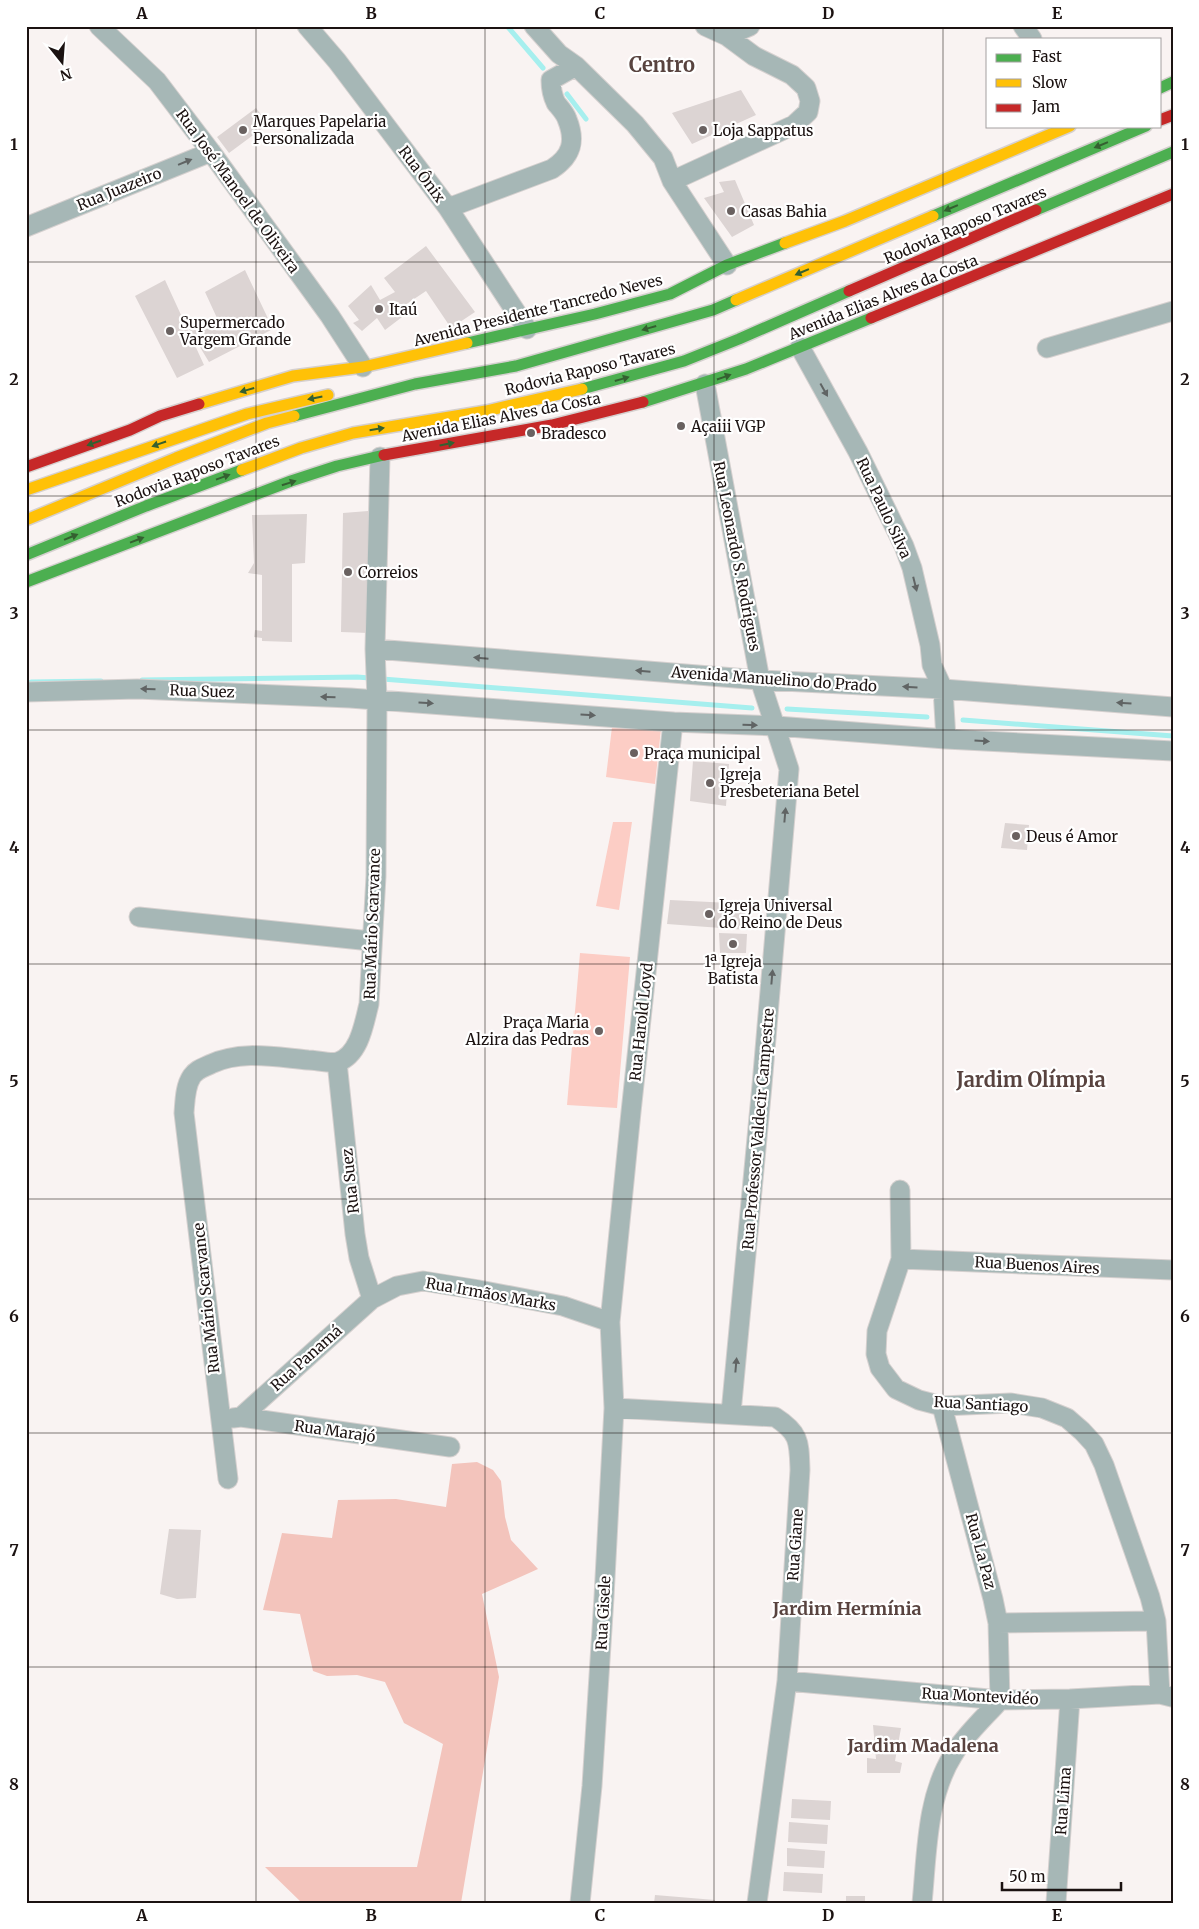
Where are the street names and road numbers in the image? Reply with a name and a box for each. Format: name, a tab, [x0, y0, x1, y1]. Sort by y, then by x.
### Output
street label: Rua José Manoel de Oliveira	[172, 105, 304, 277]
street label: Rua Ônix	[395, 141, 450, 206]
street label: Rua Juazeiro	[74, 163, 164, 215]
street label: Rodovia Raposo Tavares	[881, 182, 1049, 268]
street label: Avenida Elias Alves da Costa	[785, 250, 980, 344]
street label: Avenida Presidente Tancredo Neves	[411, 270, 664, 350]
street label: Rodovia Raposo Tavares	[503, 339, 677, 399]
street label: Avenida Elias Alves da Costa	[399, 388, 602, 446]
street label: Rodovia Raposo Tavares	[112, 431, 282, 511]
street label: Rua Paulo Silva	[852, 454, 916, 562]
street label: Rua Leonardo S. Rodrigues	[709, 459, 765, 653]
street label: Avenida Manuelino do Prado	[669, 662, 878, 696]
street label: Rua Suez	[169, 680, 235, 702]
street label: Rua Mário Scarvance	[360, 848, 384, 1000]
street label: Rua Harold Loyd	[625, 962, 657, 1082]
street label: Rua Professor Valdecir Campestre	[738, 1007, 778, 1251]
street label: Rua Suez	[337, 1148, 363, 1214]
street label: Rua Mário Scarvance	[189, 1222, 223, 1374]
street label: Rua Buenos Aires	[974, 1252, 1100, 1278]
street label: Rua Irmãos Marks	[424, 1273, 558, 1315]
street label: Rua Panamá	[266, 1321, 346, 1395]
street label: Rua Santiago	[933, 1392, 1029, 1416]
street label: Rua Marajó	[293, 1416, 377, 1446]
street label: Rua Giane	[783, 1508, 807, 1582]
street label: Rua La Paz	[962, 1511, 1000, 1591]
street label: Rua Gisele	[592, 1575, 614, 1651]
street label: Rua Montevidéo	[921, 1683, 1039, 1709]
street label: Rua Lima	[1051, 1766, 1075, 1836]

